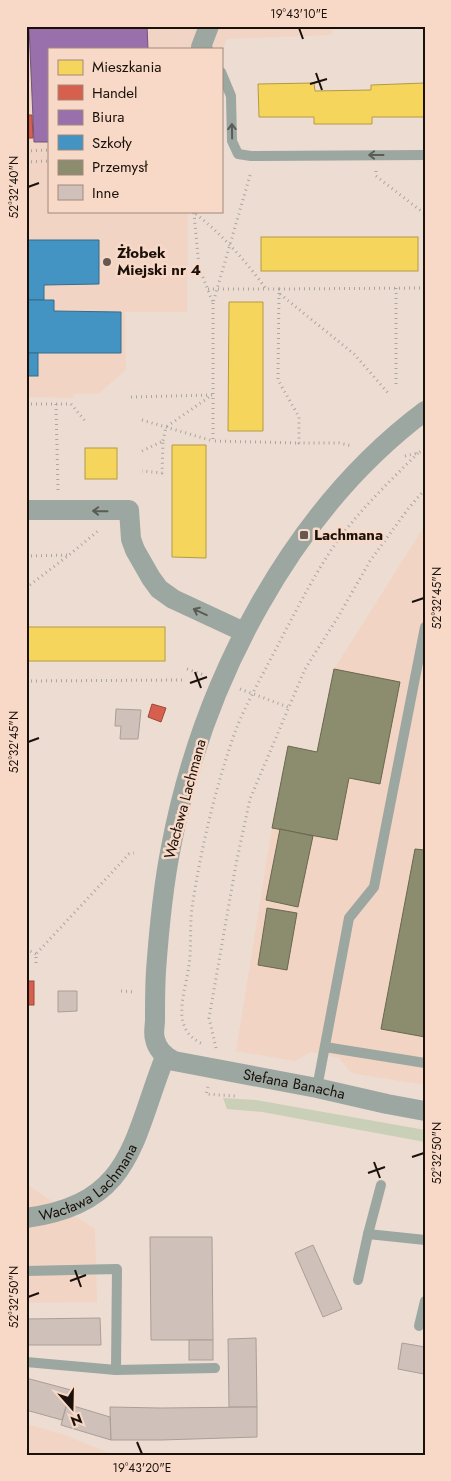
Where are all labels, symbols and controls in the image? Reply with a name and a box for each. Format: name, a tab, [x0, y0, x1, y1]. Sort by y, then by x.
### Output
text: 19°43'10"E	[270, 5, 328, 23]
legend	[48, 48, 222, 212]
text: Mieszkania	[92, 56, 162, 78]
text: Handel	[92, 82, 138, 104]
text: Biura	[92, 106, 125, 128]
one-way arrow	[227, 123, 237, 140]
text: Szkoły	[92, 132, 132, 154]
one-way arrow	[368, 150, 384, 160]
text: 52°32'40"N	[5, 156, 23, 218]
text: Przemysł	[92, 156, 148, 178]
text: Inne	[92, 182, 119, 204]
place label: Żłobek Miejski nr 4	[117, 242, 201, 281]
marker: Żłobek Miejski nr 4	[101, 256, 113, 268]
one-way arrow	[93, 506, 109, 516]
place label: Lachmana	[314, 524, 383, 546]
marker: Lachmana	[298, 529, 310, 541]
text: 52°32'45"N	[428, 567, 446, 629]
one-way arrow	[193, 607, 208, 616]
text: 52°32'45"N	[5, 711, 23, 773]
street label: Wacława Lachmana	[158, 737, 212, 861]
street label: Stefana Banacha	[241, 1063, 347, 1105]
text: 52°32'50"N	[428, 1122, 446, 1184]
street label: Wacława Lachmana	[37, 1140, 143, 1227]
text: 52°32'50"N	[5, 1266, 23, 1328]
north arrow	[48, 1384, 98, 1434]
text: N	[68, 1409, 85, 1432]
text: 19°43'20"E	[113, 1459, 171, 1477]

